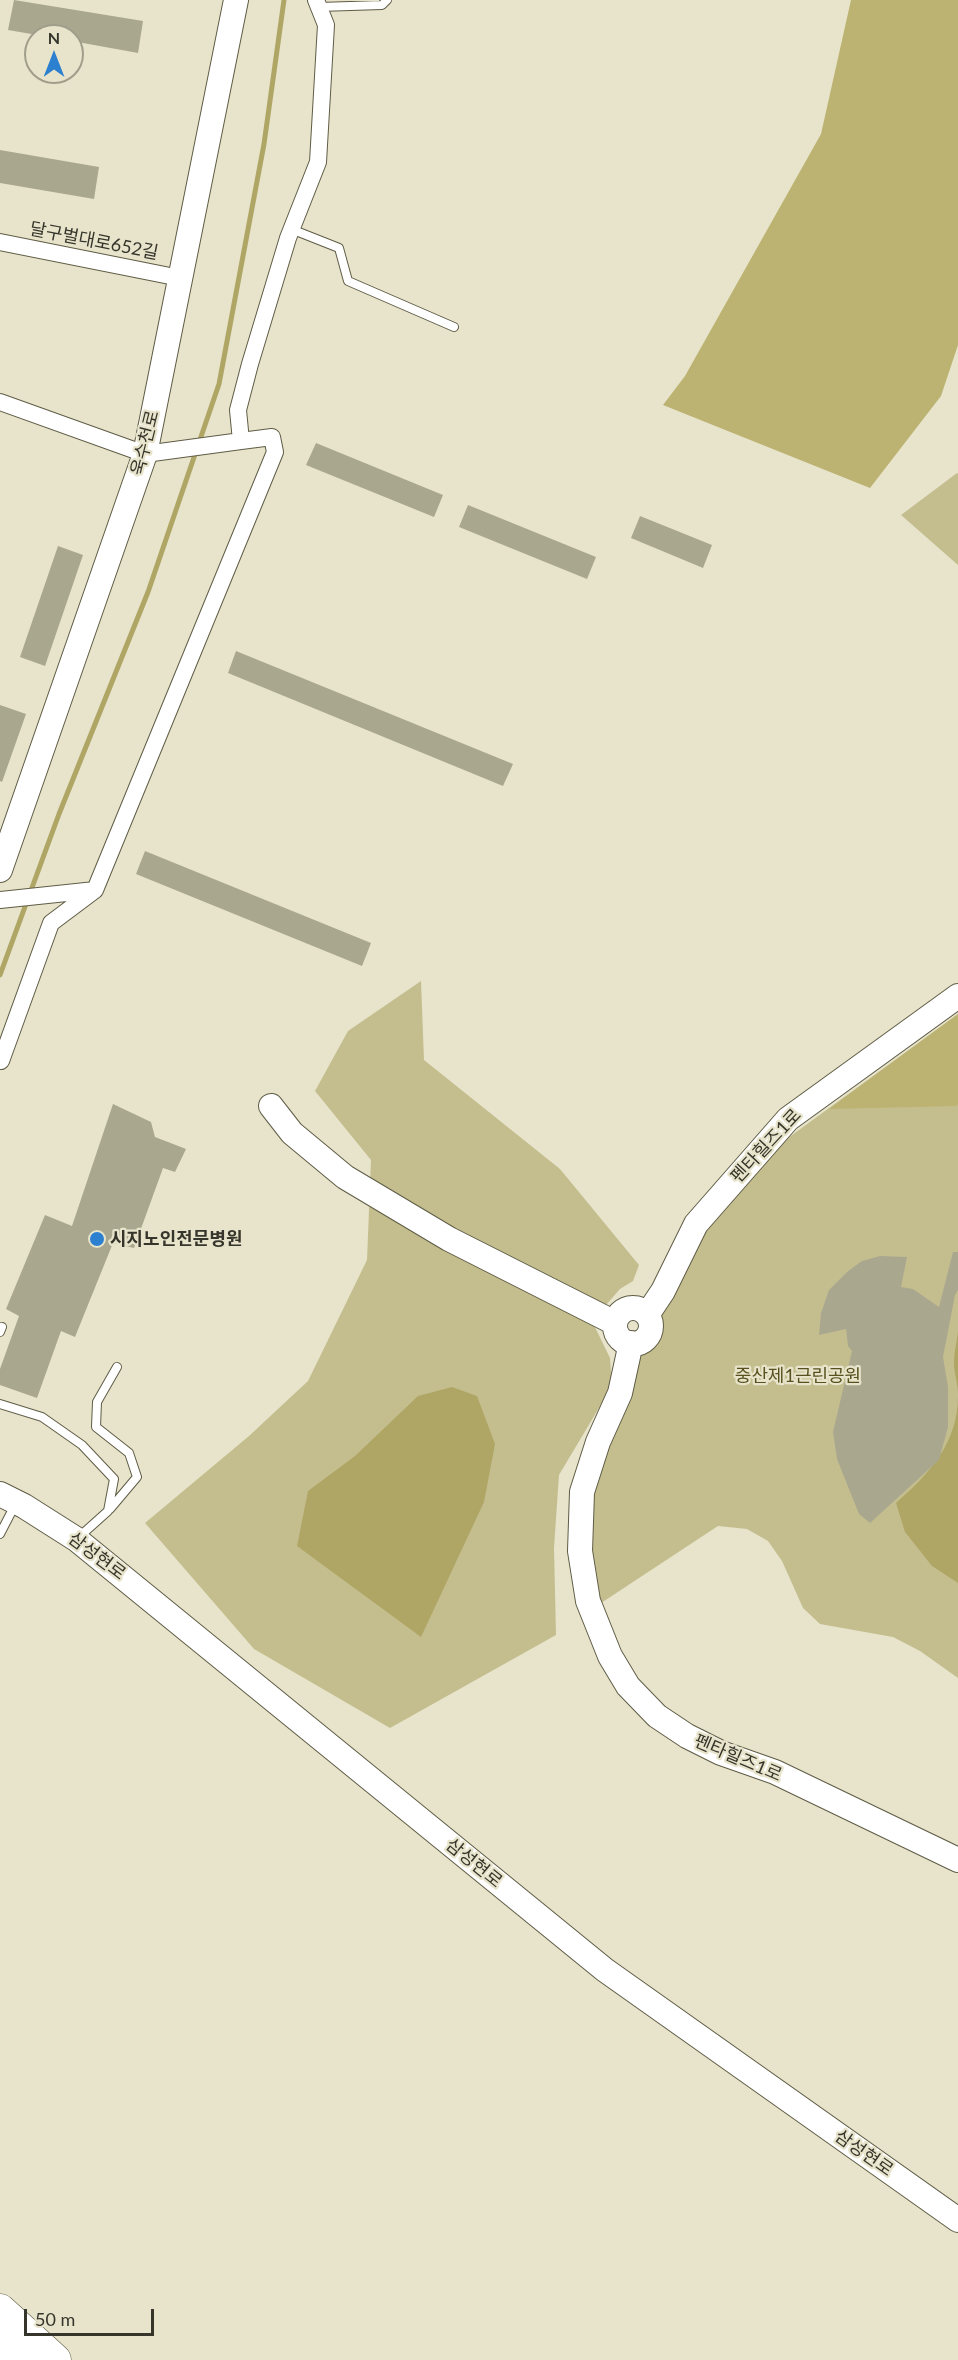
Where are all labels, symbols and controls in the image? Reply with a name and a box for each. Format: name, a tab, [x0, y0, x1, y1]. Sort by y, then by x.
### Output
north arrow	[24, 24, 84, 84]
text: N	[48, 28, 60, 47]
street label: 달구벌대로652길	[28, 218, 160, 264]
street label: 욱수천로	[127, 408, 163, 478]
street label: 펜타힐즈1로	[726, 1105, 806, 1187]
place label: 시지노인전문병원	[110, 1228, 242, 1250]
marker: 시지노인전문병원	[88, 1230, 106, 1248]
park label: 중산제1근린공원	[735, 1365, 861, 1387]
street label: 삼성현로	[64, 1527, 130, 1585]
street label: 펜타힐즈1로	[691, 1730, 785, 1786]
street label: 삼성현로	[441, 1834, 507, 1892]
street label: 삼성현로	[831, 2125, 897, 2181]
scale bar	[27, 2297, 158, 2335]
text: 50 m	[35, 2308, 75, 2330]

